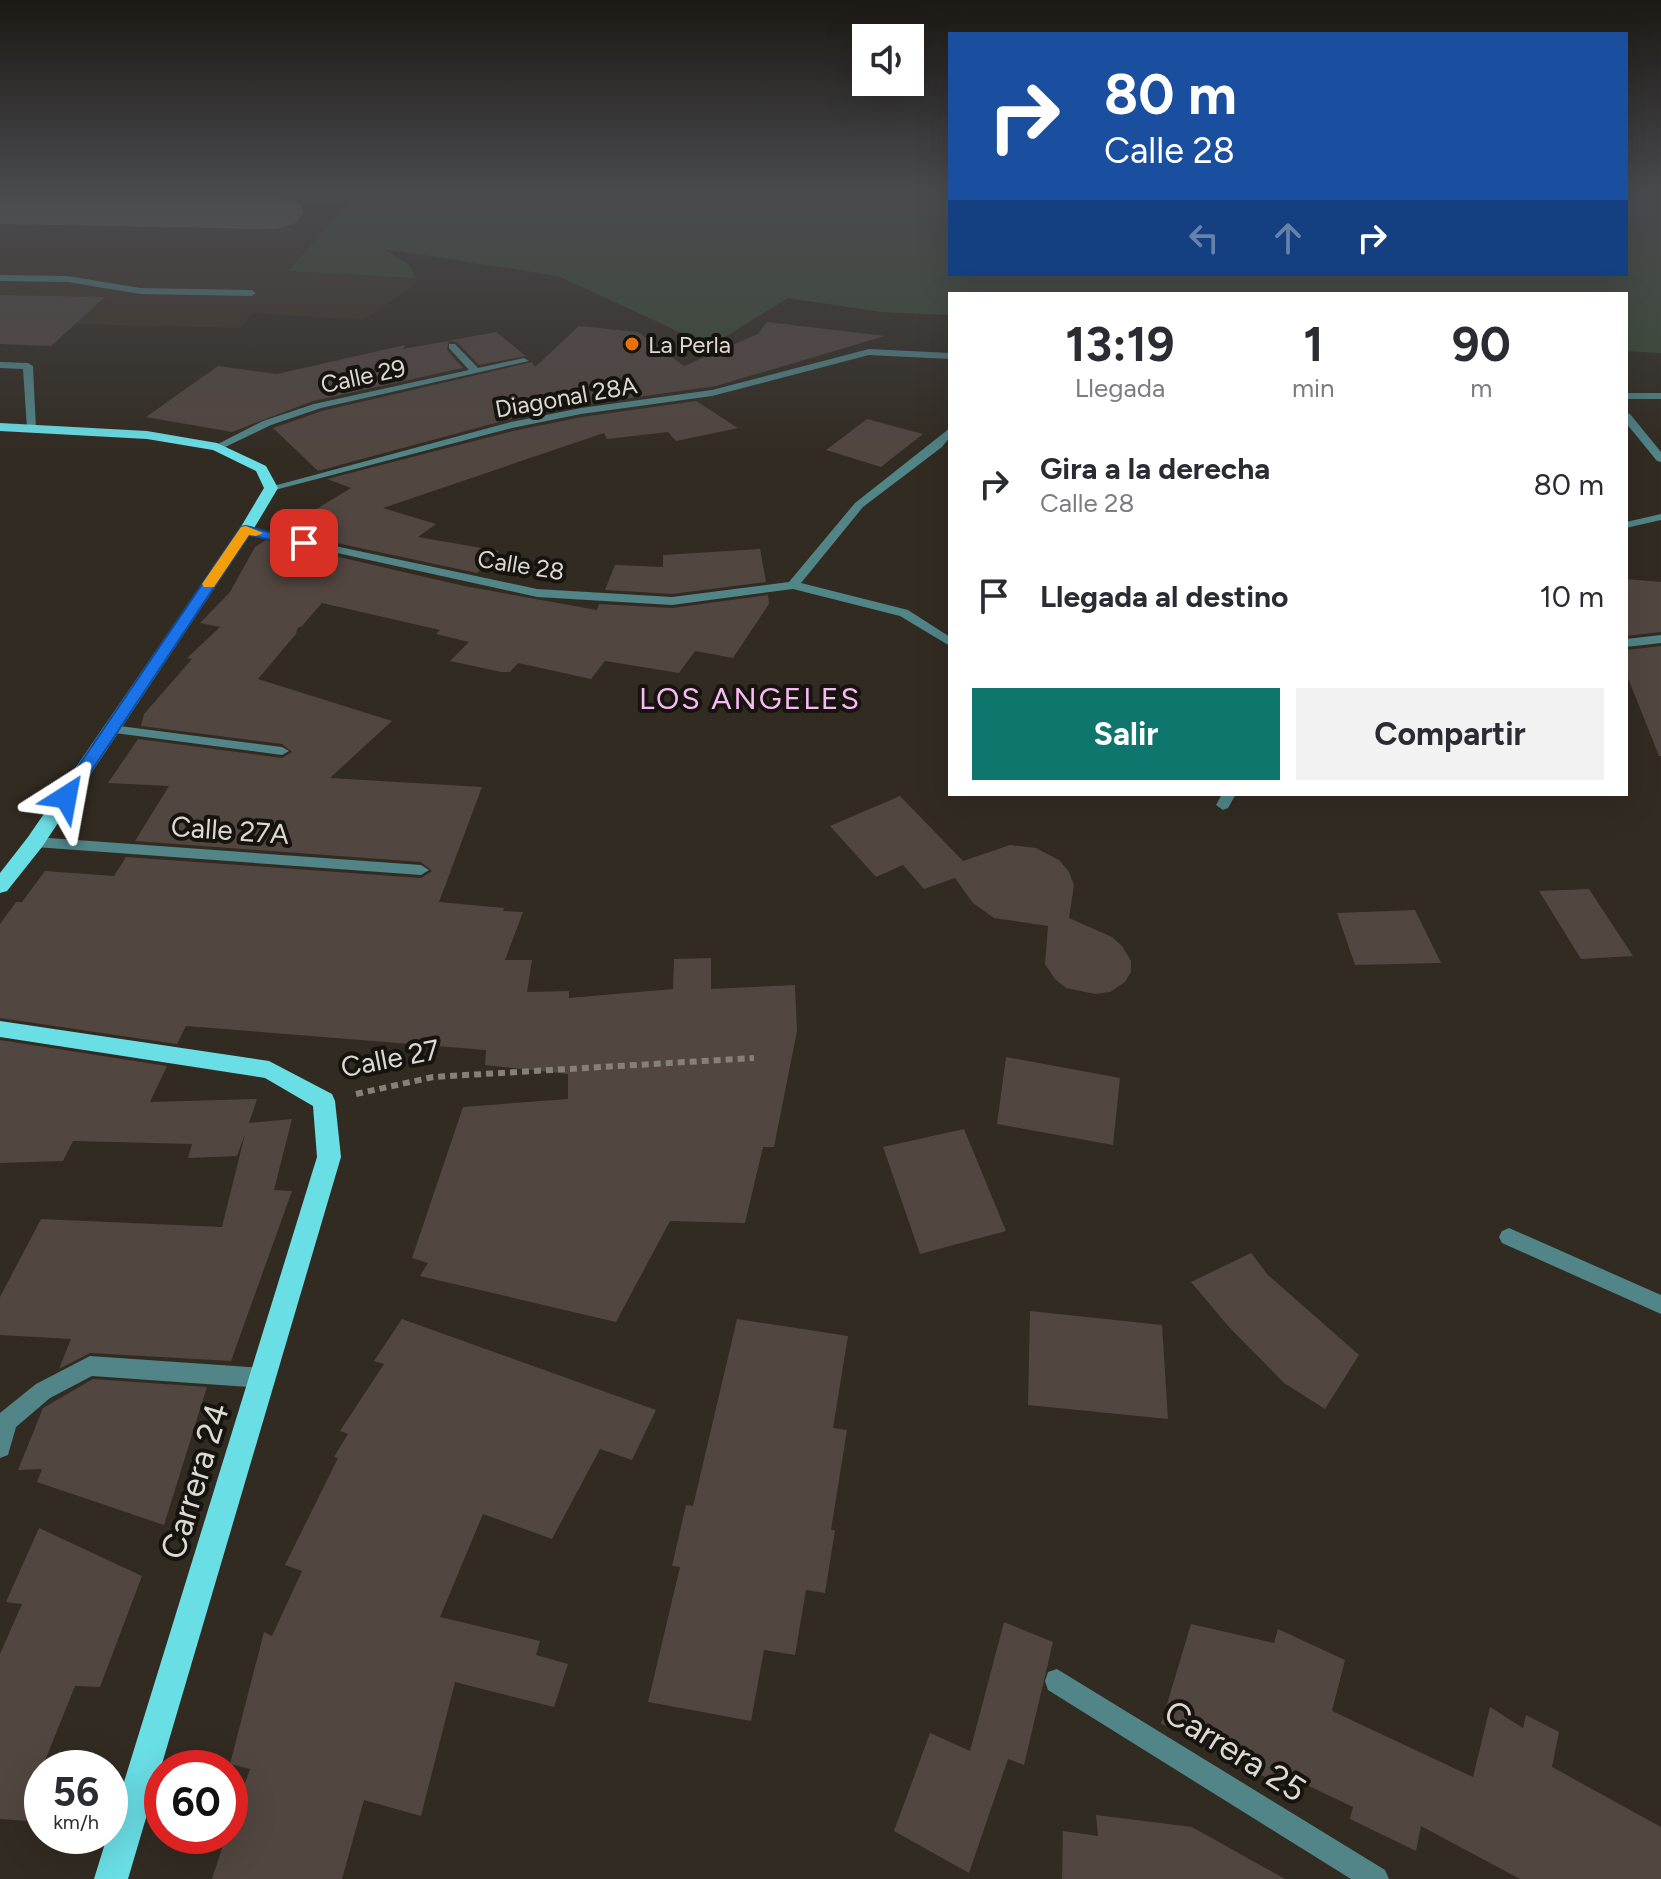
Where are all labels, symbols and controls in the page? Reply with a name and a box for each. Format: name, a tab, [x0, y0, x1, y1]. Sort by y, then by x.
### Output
map controls	[852, 24, 924, 96]
button: sound	[852, 24, 924, 96]
text: 80 m	[1104, 61, 1237, 128]
icon: right	[972, 64, 1076, 168]
text: Calle 28	[1104, 129, 1235, 172]
icon: left	[1182, 216, 1226, 260]
icon: ahead	[1266, 216, 1310, 260]
icon: right	[1350, 216, 1394, 260]
text: 13:19	[1065, 315, 1175, 373]
text: 1	[1303, 315, 1323, 373]
text: 90	[1452, 315, 1511, 373]
place label: La Perla	[648, 330, 731, 359]
marker: La Perla	[623, 335, 641, 353]
street label: Calle 29	[318, 353, 408, 399]
street label: Diagonal 28A	[493, 370, 640, 424]
text: Llegada	[1075, 372, 1165, 404]
text: min	[1292, 372, 1335, 404]
text: m	[1470, 372, 1492, 404]
text: Gira a la derecha	[1040, 450, 1270, 487]
icon: right	[972, 462, 1016, 506]
text: 80 m	[1533, 466, 1604, 503]
text: Calle 28	[1040, 487, 1135, 519]
pin	[270, 509, 338, 577]
icon: arrive	[282, 521, 326, 565]
street label: Calle 28	[476, 544, 566, 586]
icon: arrive	[972, 574, 1016, 618]
text: Llegada al destino	[1040, 578, 1288, 615]
text: 10 m	[1539, 578, 1604, 615]
district label: LOS ANGELES	[639, 680, 861, 717]
button: Salir	[972, 688, 1280, 780]
button: Compartir	[1296, 688, 1604, 780]
position arrow	[24, 755, 108, 839]
street label: Calle 27A	[170, 809, 290, 851]
street label: Calle 27	[338, 1032, 442, 1084]
street label: Carrera 24	[152, 1398, 238, 1564]
street label: Carrera 25	[1157, 1691, 1313, 1811]
speed limit sign: 60	[144, 1750, 248, 1854]
text: 56	[53, 1768, 99, 1816]
text: km/h	[53, 1810, 99, 1834]

